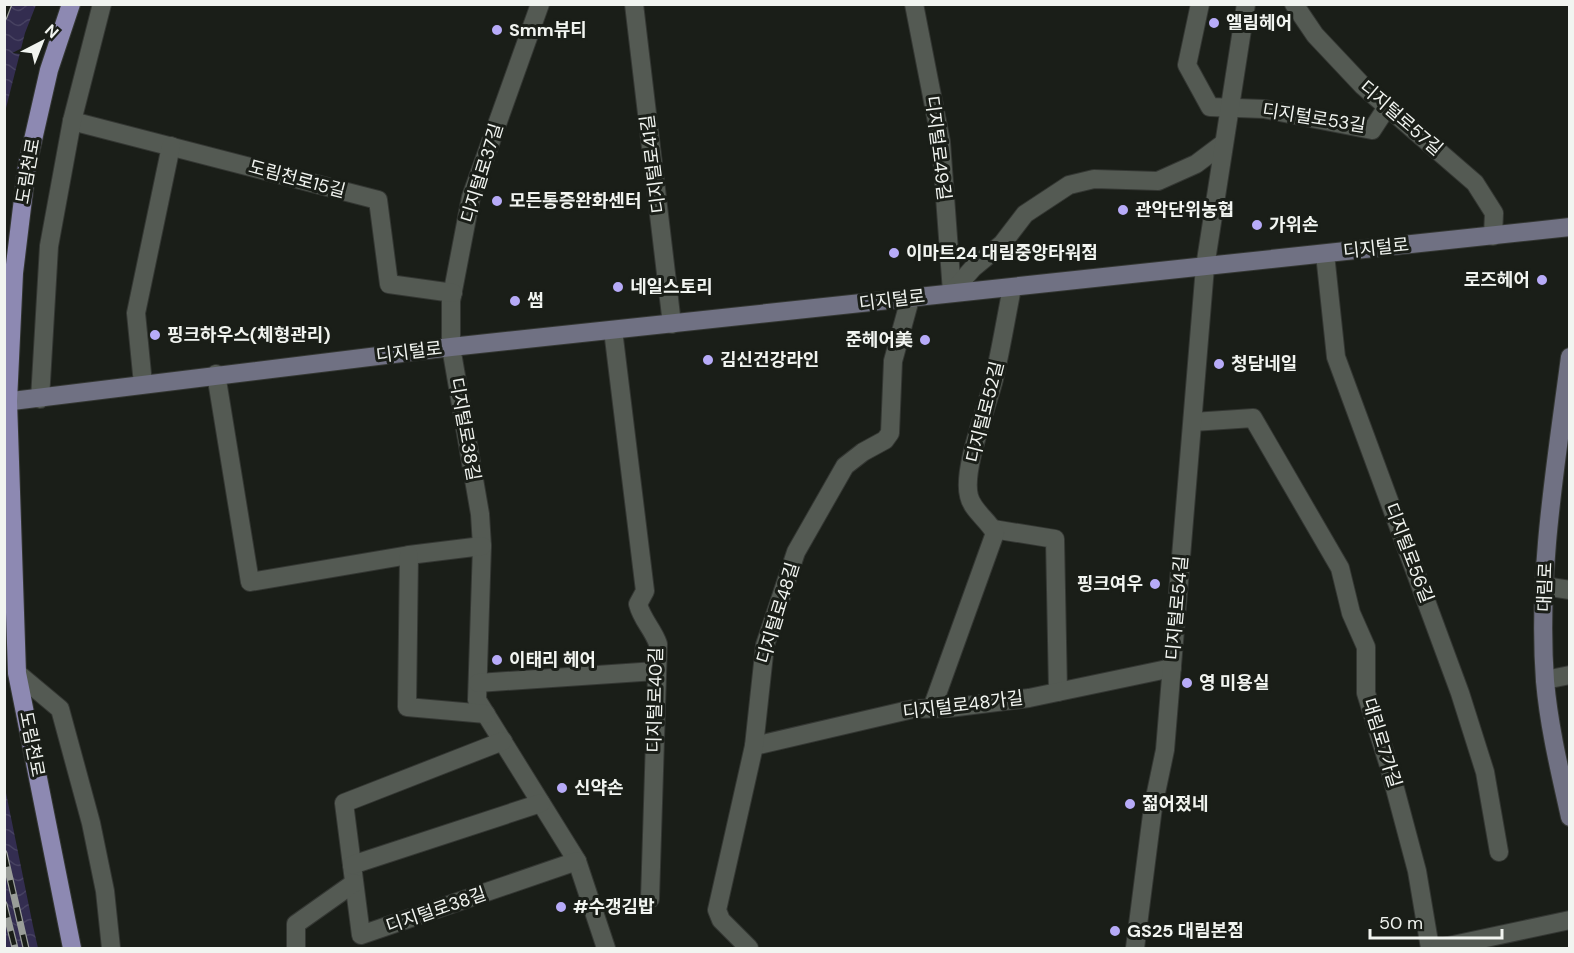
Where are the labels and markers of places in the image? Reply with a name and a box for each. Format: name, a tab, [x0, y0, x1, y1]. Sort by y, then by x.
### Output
place label: 엘림헤어	[1226, 11, 1292, 35]
marker: 엘림헤어	[1207, 16, 1221, 30]
place label: Smm뷰티	[509, 18, 587, 42]
marker: Smm뷰티	[490, 23, 504, 37]
place label: 모든통증완화센터	[509, 189, 641, 213]
marker: 모든통증완화센터	[490, 194, 504, 208]
place label: 관악단위농협	[1135, 198, 1234, 222]
marker: 관악단위농협	[1116, 203, 1130, 217]
place label: 가위손	[1269, 213, 1319, 237]
marker: 가위손	[1250, 218, 1264, 232]
place label: 이마트24 대림중앙타워점	[906, 241, 1098, 265]
marker: 이마트24 대림중앙타워점	[887, 246, 901, 260]
place label: 로즈헤어	[1464, 268, 1530, 292]
marker: 로즈헤어	[1535, 273, 1549, 287]
place label: 네일스토리	[630, 275, 713, 299]
marker: 네일스토리	[611, 280, 625, 294]
place label: 썸	[527, 289, 544, 313]
marker: 썸	[508, 294, 522, 308]
place label: 핑크하우스(체형관리)	[167, 323, 331, 347]
marker: 핑크하우스(체형관리)	[148, 328, 162, 342]
place label: 준헤어美	[845, 328, 913, 352]
marker: 준헤어美	[918, 333, 932, 347]
place label: 김신건강라인	[720, 348, 819, 372]
place label: 청담네일	[1231, 352, 1297, 376]
marker: 김신건강라인	[701, 353, 715, 367]
marker: 청담네일	[1212, 357, 1226, 371]
place label: 핑크여우	[1077, 572, 1143, 596]
marker: 핑크여우	[1148, 577, 1162, 591]
place label: 이태리 헤어	[509, 648, 596, 672]
marker: 이태리 헤어	[490, 653, 504, 667]
place label: 영 미용실	[1199, 671, 1269, 695]
marker: 영 미용실	[1180, 676, 1194, 690]
place label: 신약손	[574, 776, 624, 800]
marker: 신약손	[555, 781, 569, 795]
place label: 젊어졌네	[1142, 792, 1208, 816]
marker: 젊어졌네	[1123, 797, 1137, 811]
place label: #수갱김밥	[573, 895, 655, 919]
marker: #수갱김밥	[554, 900, 568, 914]
place label: GS25 대림본점	[1127, 919, 1244, 943]
marker: GS25 대림본점	[1108, 924, 1122, 938]

